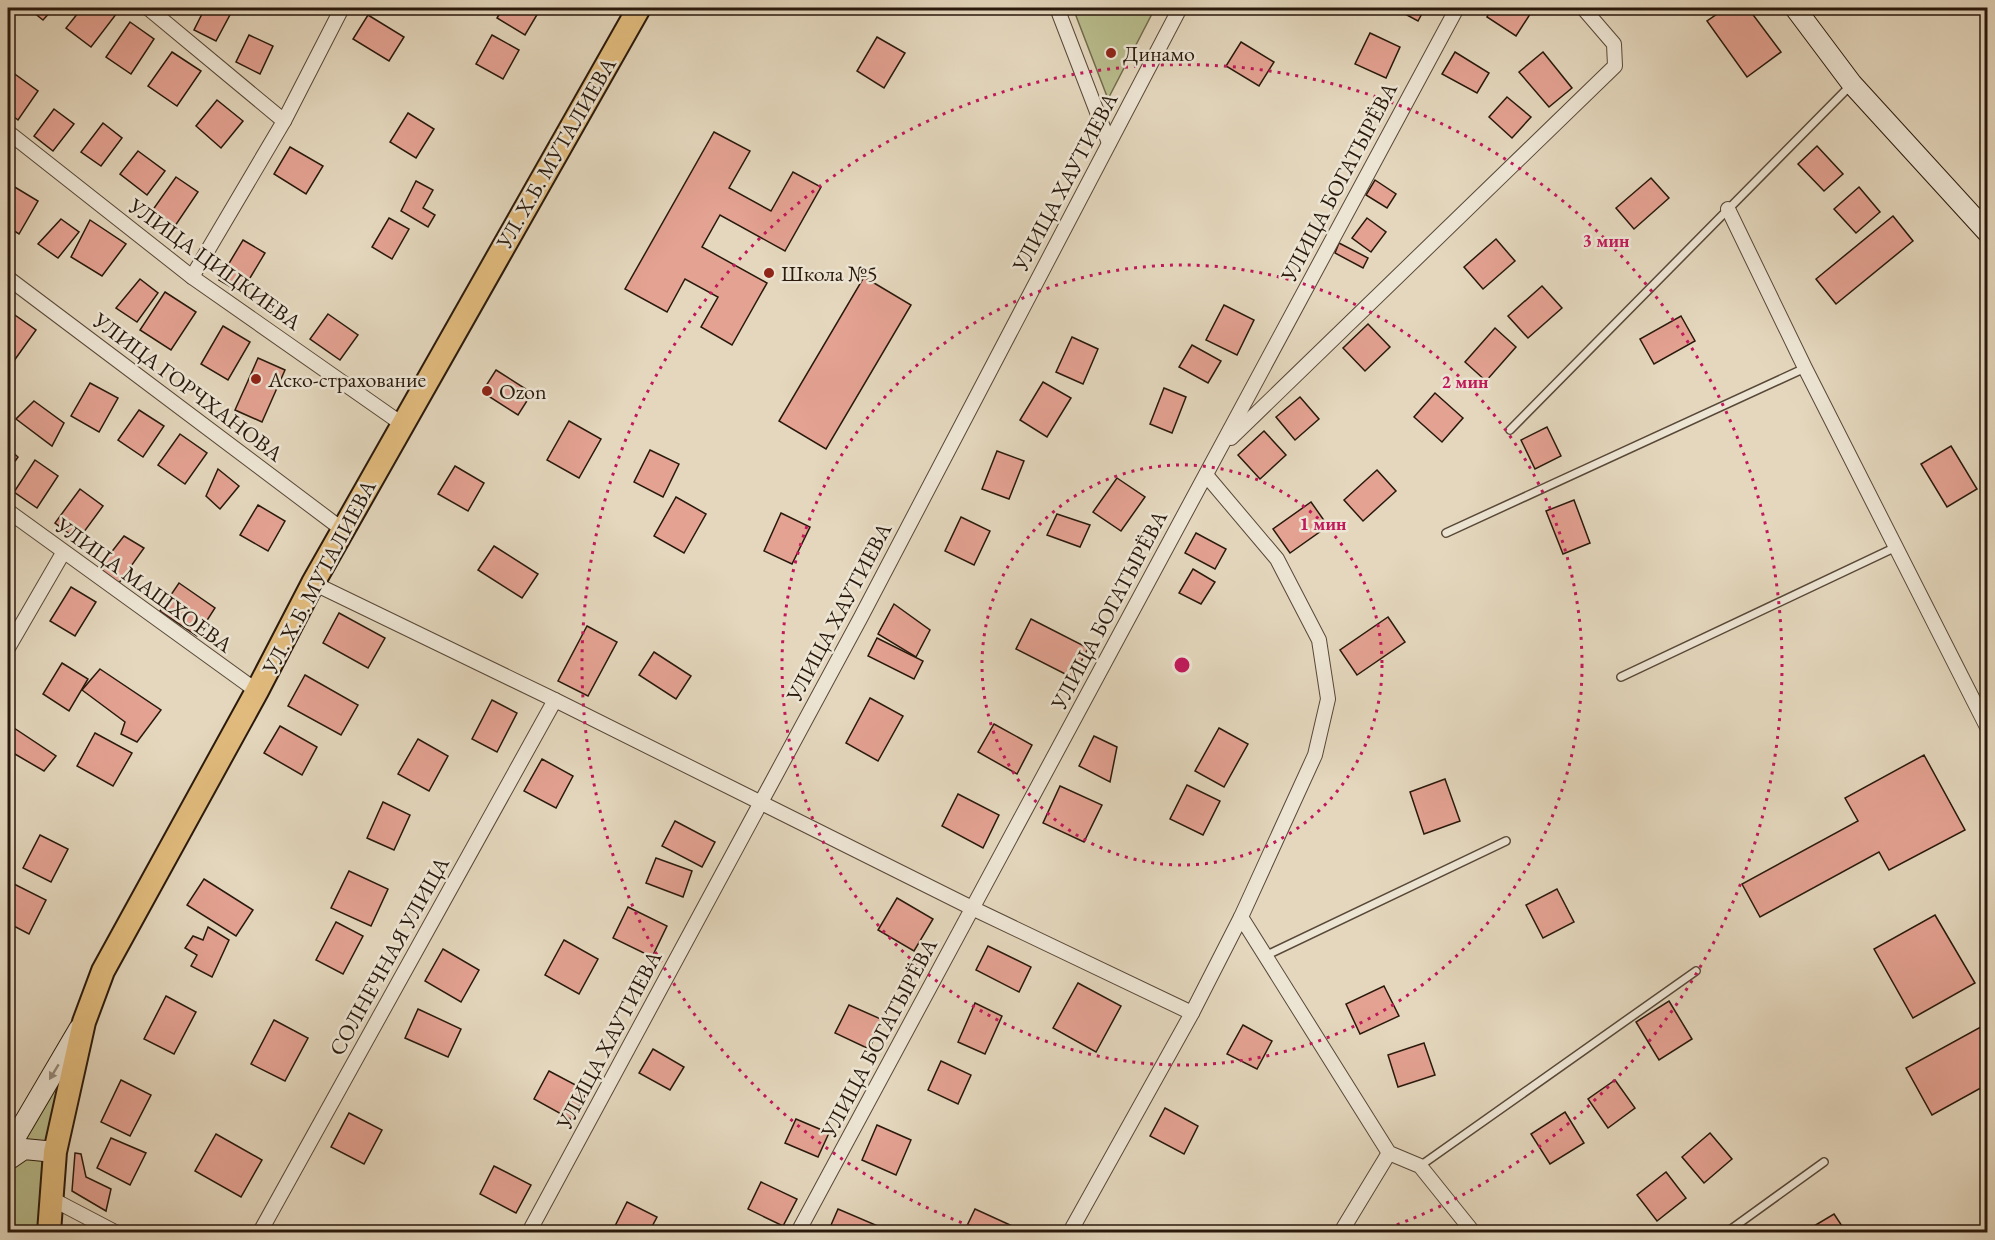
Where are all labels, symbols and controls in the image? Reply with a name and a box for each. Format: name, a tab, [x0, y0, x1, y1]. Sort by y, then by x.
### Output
place label: Динамо	[1123, 39, 1195, 68]
marker: Динамо	[1104, 46, 1118, 60]
street label: УЛ. Х.Б. МУТАЛИЕВА	[489, 51, 623, 255]
street label: УЛИЦА БОГАТЫРЁВА	[1274, 77, 1404, 288]
street label: УЛИЦА ХАУТИЕВА	[1005, 87, 1125, 277]
street label: УЛИЦА ЦИЦКИЕВА	[122, 191, 308, 337]
text: 3 мин	[1583, 229, 1630, 252]
place label: Школа №5	[781, 259, 878, 288]
marker: Школа №5	[762, 266, 776, 280]
street label: УЛИЦА ГОРЧХАНОВА	[86, 305, 290, 468]
place label: Аско-страхование	[267, 365, 427, 394]
text: 2 мин	[1442, 370, 1489, 393]
marker: Аско-страхование	[249, 372, 263, 386]
place label: Ozon	[499, 377, 547, 406]
marker: Ozon	[480, 384, 494, 398]
street label: УЛ. Х.Б. МУТАЛИЕВА	[255, 474, 383, 680]
street label: УЛИЦА БОГАТЫРЁВА	[1044, 505, 1174, 716]
street label: УЛИЦА МАШХОЕВА	[49, 510, 239, 660]
text: 1 мин	[1300, 512, 1347, 535]
street label: УЛИЦА ХАУТИЕВА	[779, 517, 899, 707]
centre of rings	[1172, 655, 1192, 675]
street label: СОЛНЕЧНАЯ УЛИЦА	[322, 851, 456, 1061]
street label: УЛИЦА БОГАТЫРЁВА	[814, 933, 944, 1144]
street label: УЛИЦА ХАУТИЕВА	[549, 945, 669, 1135]
one-way arrow	[49, 1064, 59, 1081]

